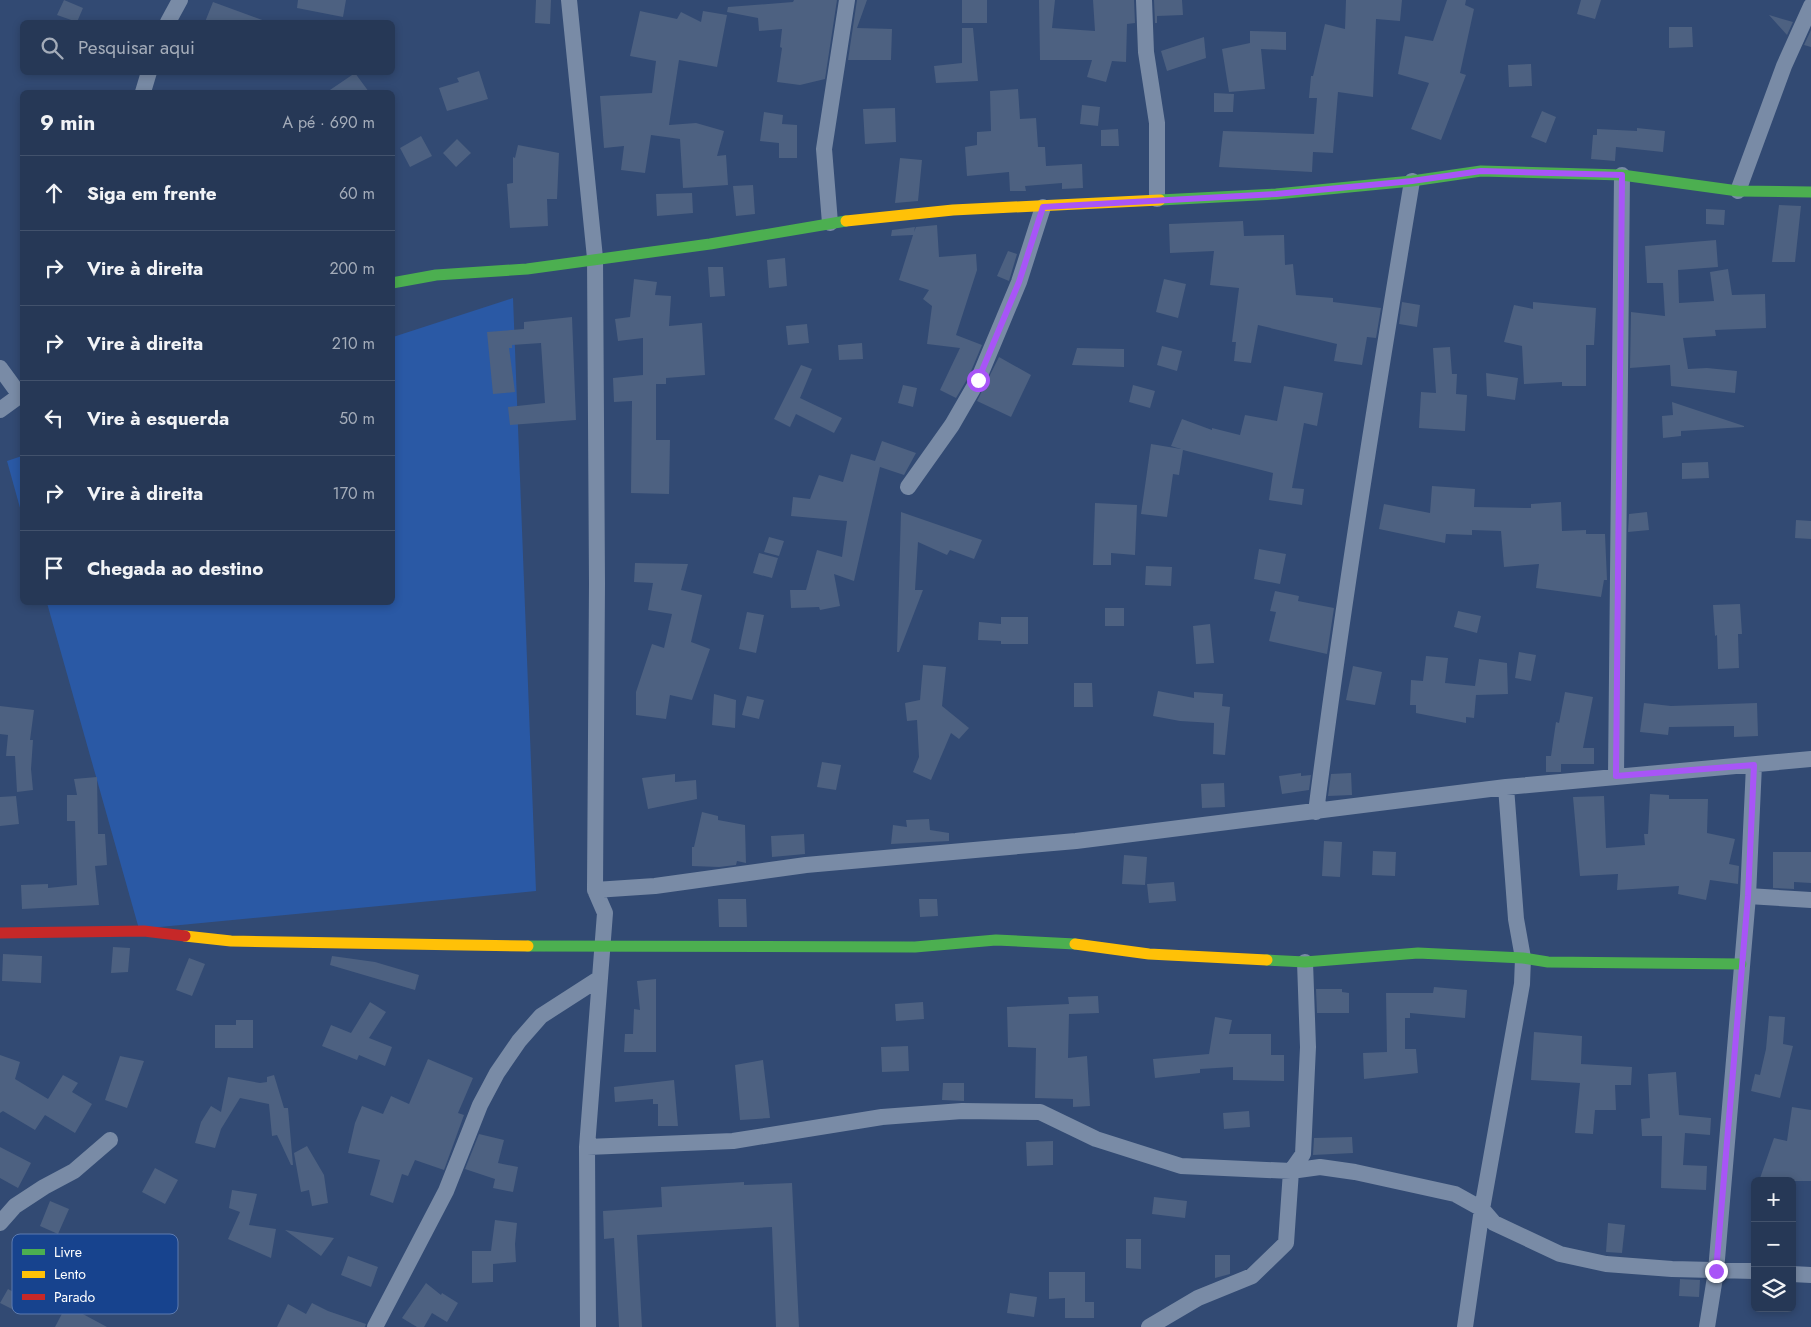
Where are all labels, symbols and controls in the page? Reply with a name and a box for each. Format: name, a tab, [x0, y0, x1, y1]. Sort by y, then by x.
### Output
search box	[20, 20, 395, 75]
icon: search	[38, 34, 66, 62]
text: Pesquisar aqui	[78, 34, 195, 61]
text: 9 min	[40, 108, 95, 138]
text: A pé · 690 m	[283, 111, 375, 134]
icon: ahead	[40, 179, 68, 207]
text: Siga em frente	[87, 180, 217, 207]
text: 60 m	[339, 182, 375, 205]
icon: right	[40, 254, 68, 282]
text: Vire à direita	[87, 255, 203, 282]
text: 200 m	[329, 257, 375, 280]
icon: right	[40, 329, 68, 357]
text: Vire à direita	[87, 330, 203, 357]
text: 210 m	[332, 332, 375, 355]
route start	[967, 369, 990, 392]
icon: left	[40, 404, 68, 432]
text: Vire à esquerda	[87, 405, 229, 432]
text: 50 m	[339, 407, 375, 430]
icon: right	[40, 479, 68, 507]
text: Vire à direita	[87, 480, 203, 507]
text: 170 m	[333, 482, 375, 505]
icon: arrive	[40, 554, 68, 582]
text: Chegada ao destino	[87, 555, 263, 582]
map controls	[1751, 1177, 1796, 1312]
button: +	[1751, 1177, 1796, 1222]
button: −	[1751, 1222, 1796, 1267]
legend	[12, 1234, 178, 1314]
text: Livre	[54, 1242, 82, 1262]
route end	[1705, 1260, 1728, 1283]
text: Lento	[54, 1264, 86, 1284]
button: layers	[1751, 1267, 1796, 1312]
text: Parado	[54, 1287, 96, 1307]

